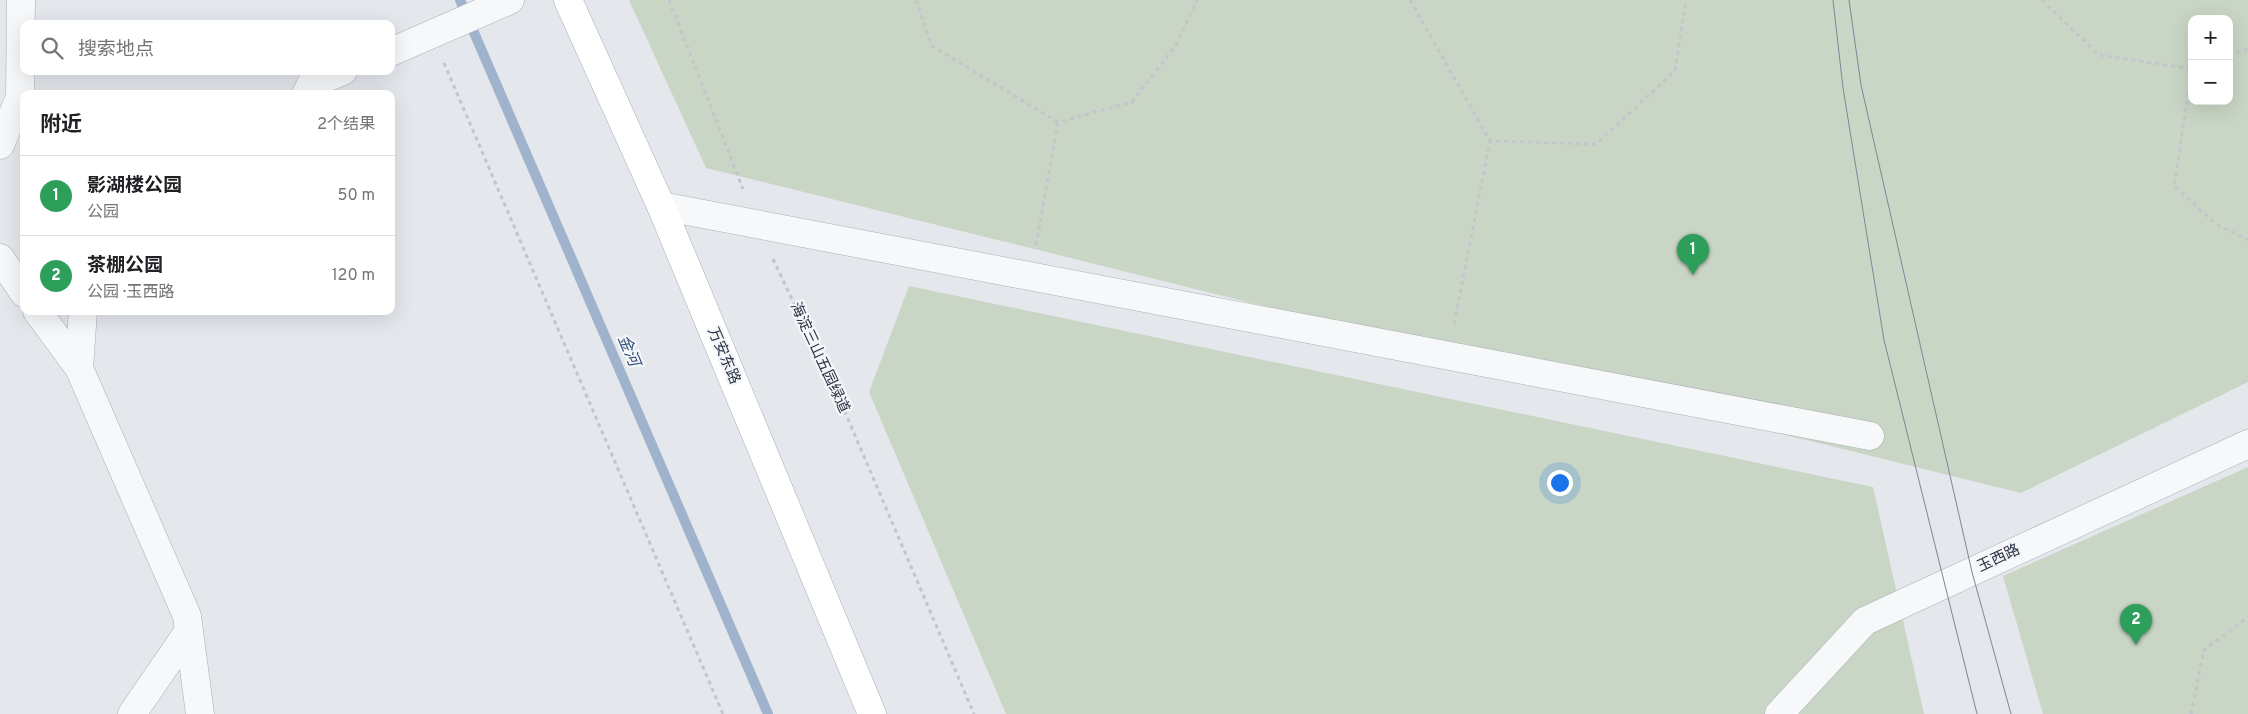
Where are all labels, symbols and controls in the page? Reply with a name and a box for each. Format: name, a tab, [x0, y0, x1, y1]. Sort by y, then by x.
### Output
map controls	[2188, 15, 2233, 105]
button: +	[2188, 15, 2233, 60]
search box	[20, 20, 395, 75]
icon: search	[38, 34, 66, 62]
text: 搜索地点	[78, 38, 154, 62]
button: −	[2188, 60, 2233, 105]
text: 附近	[40, 112, 82, 139]
text: 2个结果	[317, 115, 375, 135]
text: 影湖楼公园	[87, 174, 182, 198]
text: 1	[53, 186, 59, 206]
text: 50 m	[338, 186, 375, 206]
text: 公园	[87, 203, 119, 223]
pin: 1	[1677, 234, 1709, 275]
text: 茶棚公园	[87, 254, 163, 278]
text: 2	[51, 266, 61, 286]
text: 120 m	[332, 266, 375, 286]
text: 公园 · 玉西路	[87, 283, 175, 303]
street label: 海淀三山五园绿道	[785, 300, 853, 416]
street label: 万安东路	[703, 325, 743, 387]
water label: 金河	[613, 332, 645, 372]
your location	[1547, 470, 1573, 496]
street label: 玉西路	[1975, 541, 2023, 577]
pin: 2	[2120, 604, 2152, 645]

